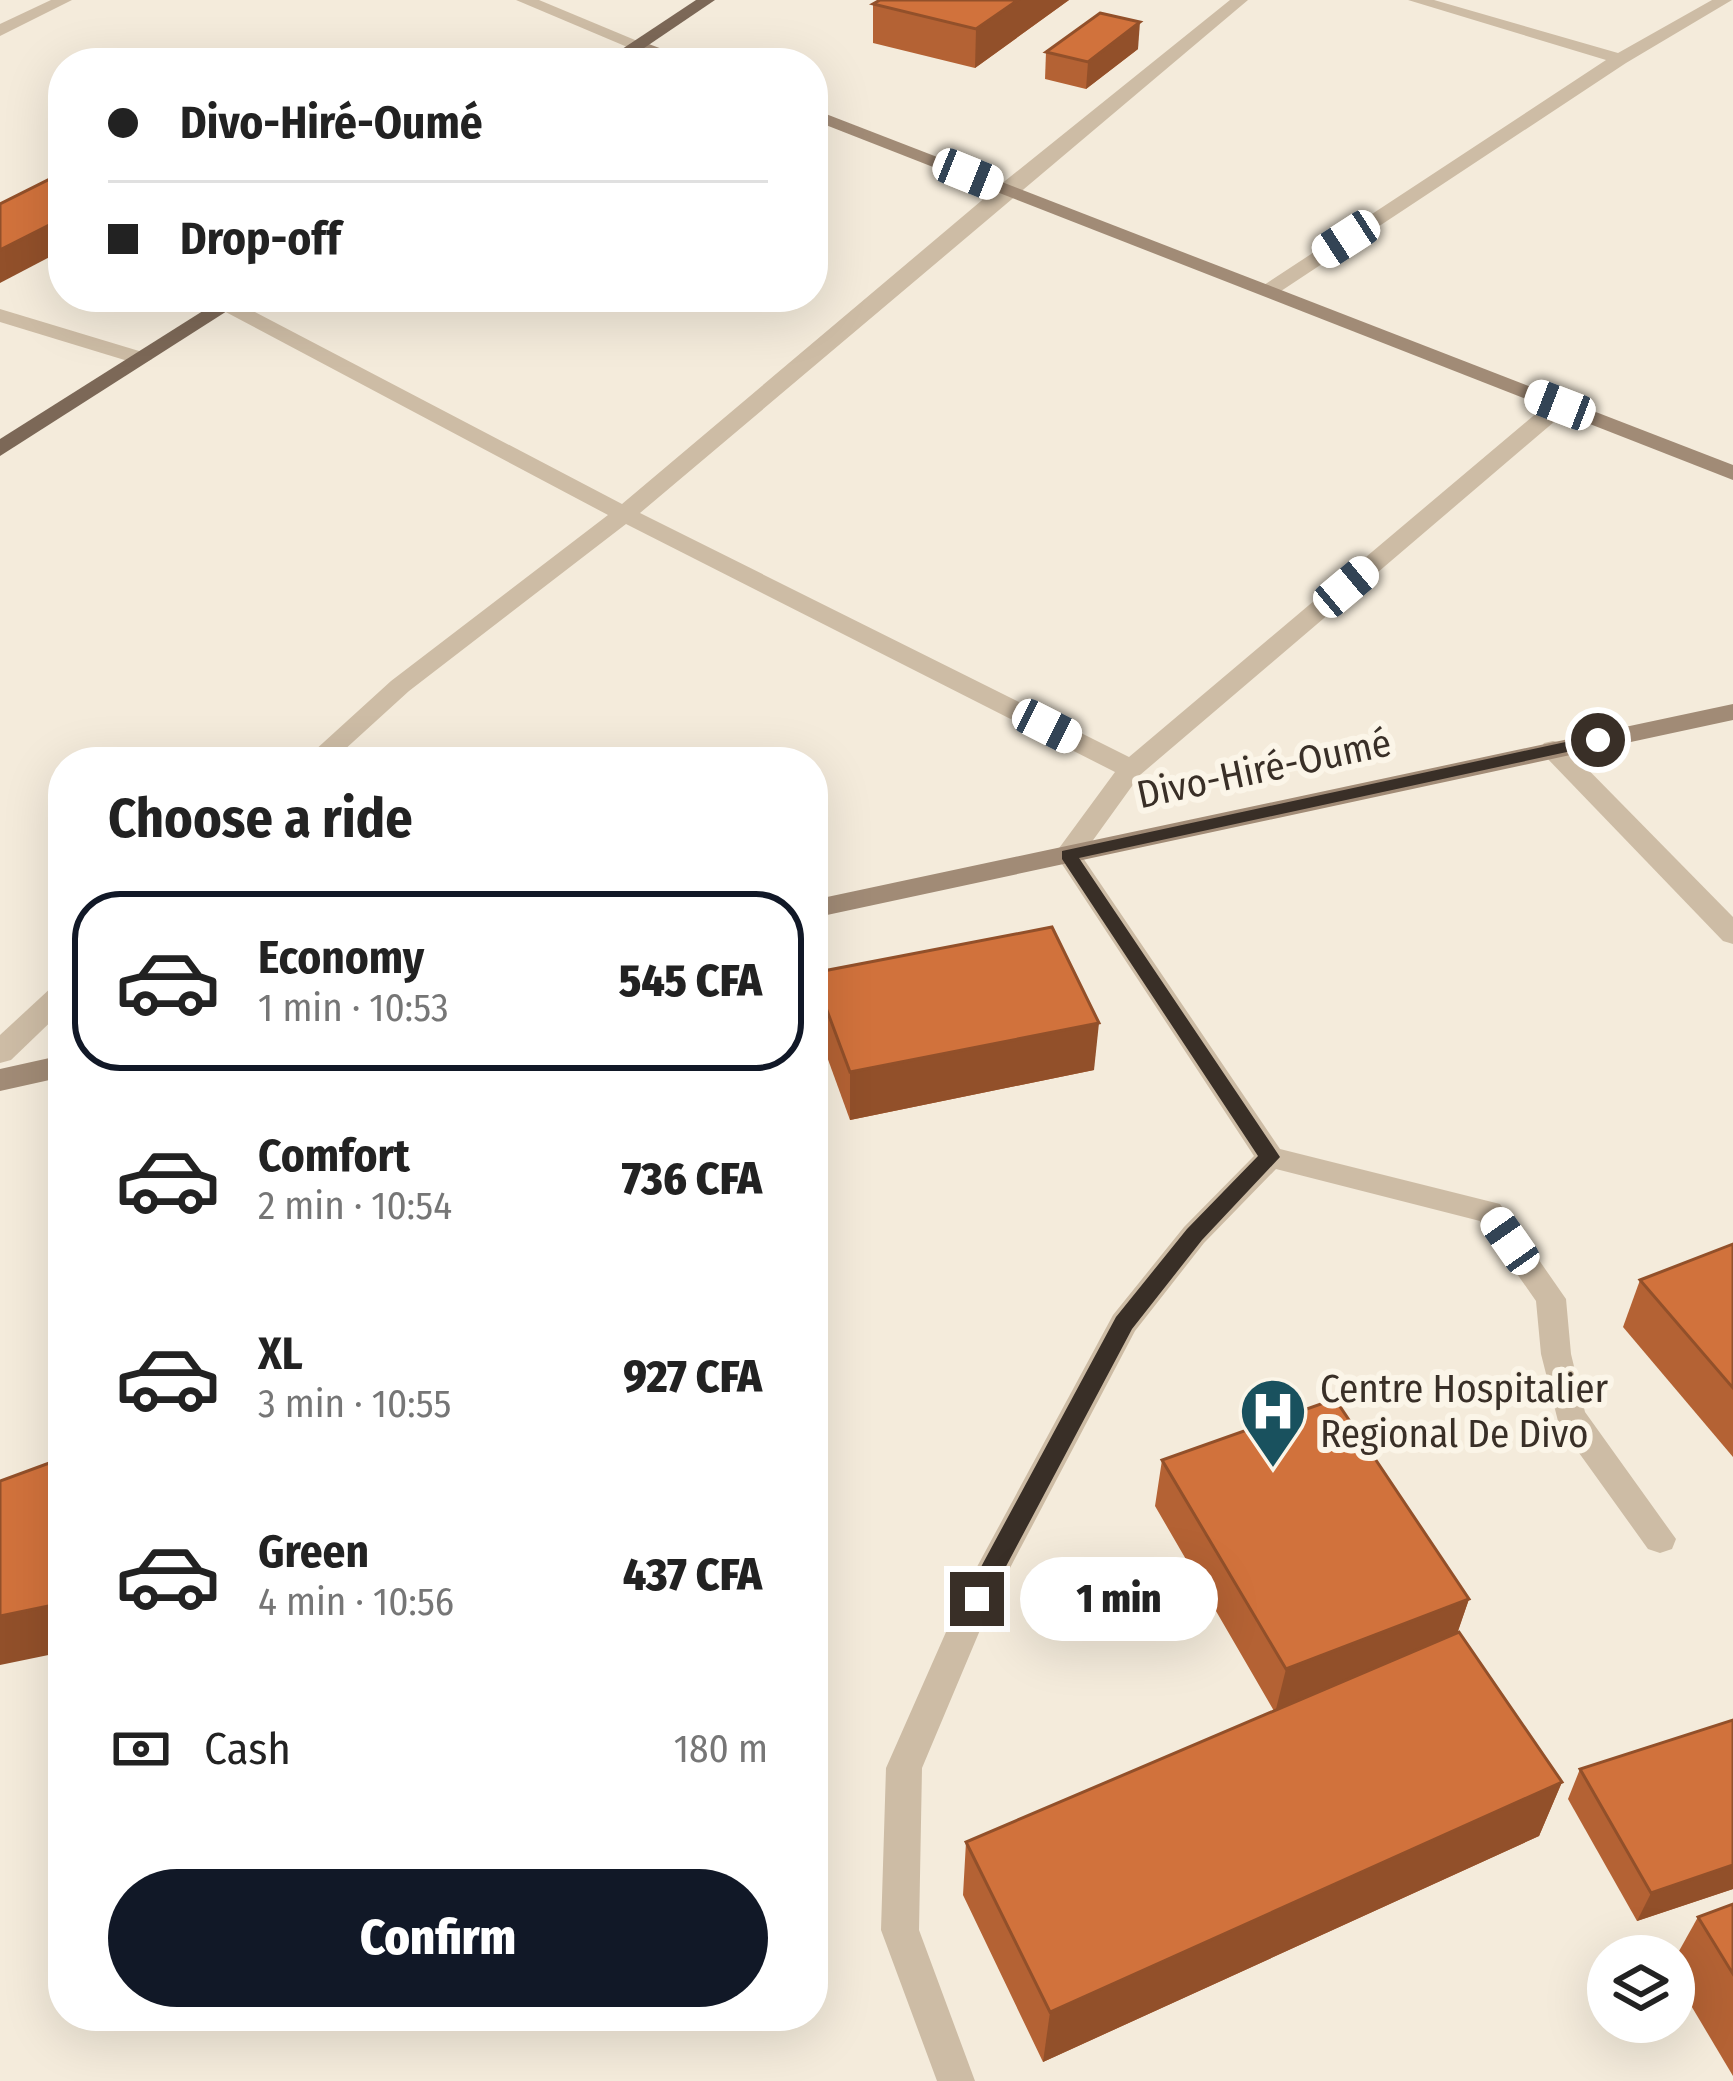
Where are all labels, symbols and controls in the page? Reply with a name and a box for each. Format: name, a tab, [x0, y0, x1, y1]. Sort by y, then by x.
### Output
text: Divo-Hiré-Oumé	[180, 96, 483, 150]
car	[928, 144, 1008, 204]
car	[1306, 204, 1386, 274]
text: Drop-off	[180, 212, 341, 266]
car	[1520, 375, 1600, 435]
car	[1307, 550, 1385, 624]
car	[1007, 694, 1087, 758]
route start	[1571, 713, 1625, 767]
street label: Divo-Hiré-Oumé	[1133, 720, 1395, 818]
text: Choose a ride	[108, 787, 413, 851]
icon: car	[114, 927, 222, 1035]
text: Economy	[258, 931, 424, 985]
text: 545 CFA	[619, 954, 762, 1008]
text: 1 min · 10:53	[258, 985, 449, 1031]
icon: car	[114, 1125, 222, 1233]
text: Comfort	[258, 1129, 410, 1183]
text: 736 CFA	[622, 1152, 762, 1206]
text: 2 min · 10:54	[258, 1183, 452, 1229]
car	[1475, 1201, 1545, 1281]
icon: car	[114, 1323, 222, 1431]
text: XL	[258, 1327, 303, 1381]
text: 927 CFA	[623, 1350, 762, 1404]
place label: Centre Hospitalier Regional De Divo	[1320, 1366, 1609, 1457]
hospital icon: Centre Hospitalier Regional De Divo	[1238, 1376, 1308, 1470]
text: 3 min · 10:55	[258, 1381, 451, 1427]
icon: car	[114, 1521, 222, 1629]
text: Green	[258, 1525, 369, 1579]
text: 437 CFA	[623, 1548, 762, 1602]
callout: 1 min	[1019, 1557, 1217, 1641]
route end	[950, 1572, 1004, 1626]
text: 1 min	[1077, 1576, 1161, 1622]
text: 4 min · 10:56	[258, 1579, 454, 1625]
icon: cash	[108, 1716, 174, 1782]
text: Cash	[204, 1722, 291, 1776]
text: 180 m	[674, 1726, 768, 1772]
button: Confirm	[108, 1869, 768, 2007]
map controls	[1587, 1935, 1695, 2043]
button: layers	[1587, 1935, 1695, 2043]

